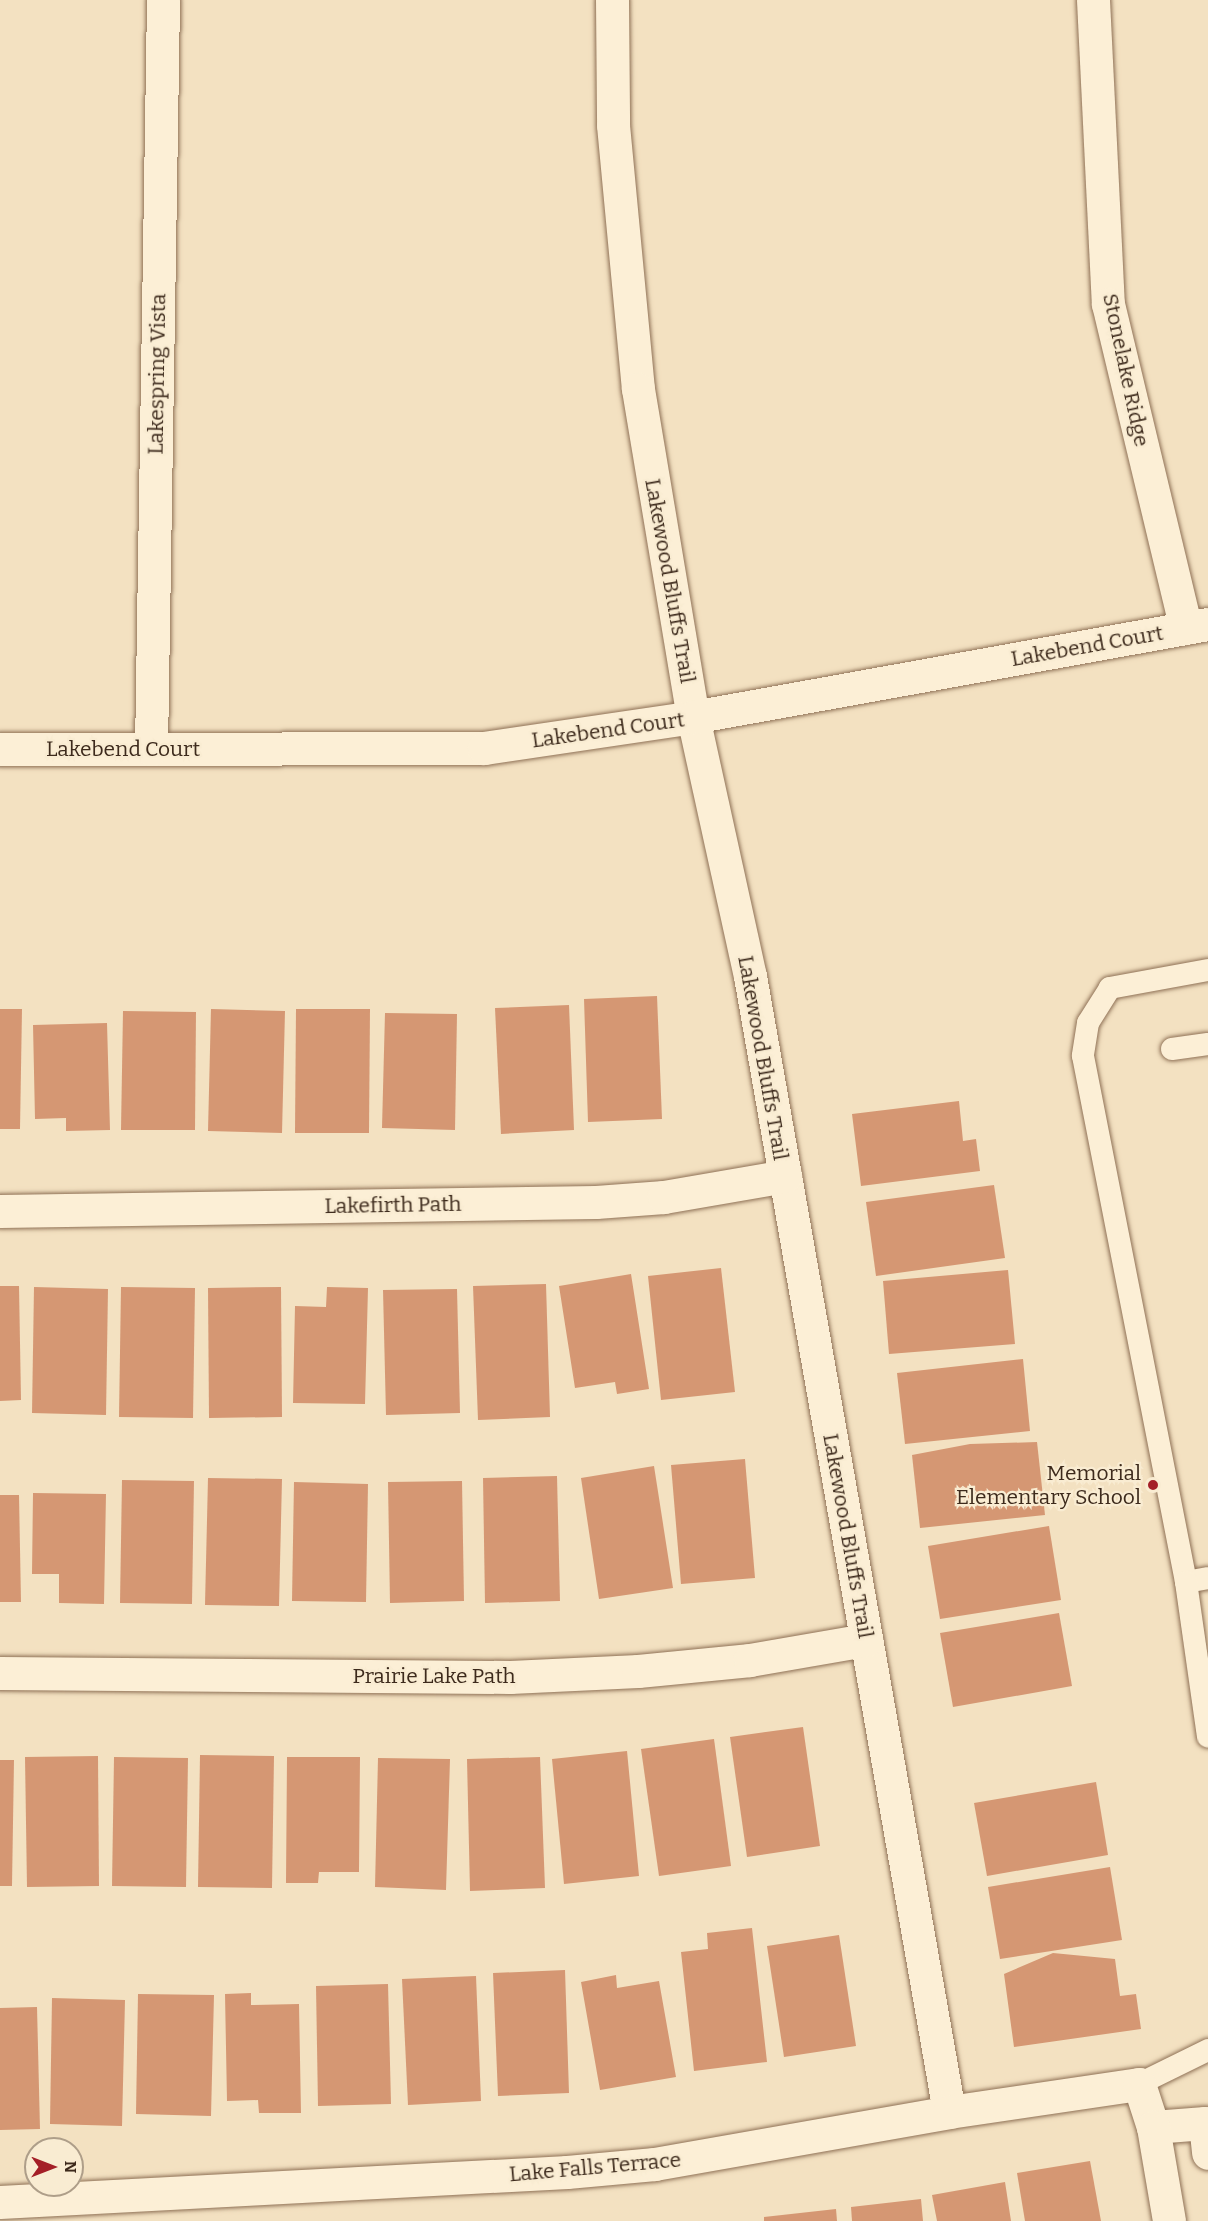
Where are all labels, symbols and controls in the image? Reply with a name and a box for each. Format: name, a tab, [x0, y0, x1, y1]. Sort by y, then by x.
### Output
street label: Stonelake Ridge	[1097, 291, 1155, 449]
street label: Lakespring Vista	[143, 293, 171, 455]
street label: Lakewood Bluffs Trail	[640, 477, 700, 685]
street label: Lakebend Court	[1009, 620, 1165, 672]
street label: Lakebend Court	[530, 707, 686, 753]
street label: Lakebend Court	[46, 736, 200, 762]
street label: Lakewood Bluffs Trail	[733, 954, 793, 1162]
street label: Lakefirth Path	[324, 1191, 462, 1219]
street label: Lakewood Bluffs Trail	[818, 1432, 878, 1640]
place label: Memorial Elementary School	[956, 1460, 1141, 1510]
marker: Memorial Elementary School	[1146, 1478, 1160, 1492]
street label: Prairie Lake Path	[352, 1663, 516, 1689]
north arrow	[24, 2137, 84, 2197]
street label: Lake Falls Terrace	[508, 2147, 682, 2187]
text: N	[61, 2161, 80, 2173]

